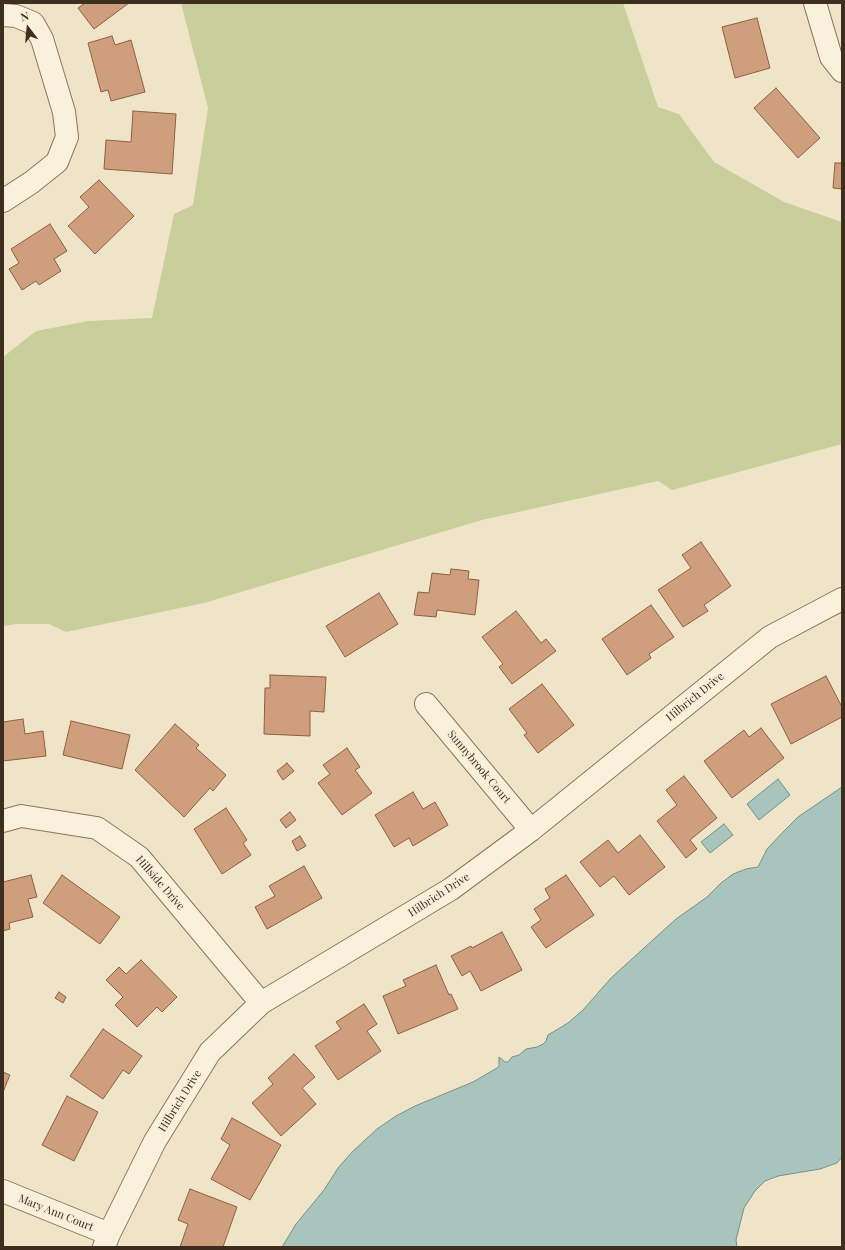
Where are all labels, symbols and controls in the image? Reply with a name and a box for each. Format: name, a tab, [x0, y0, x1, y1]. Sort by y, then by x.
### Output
north arrow	[8, 8, 48, 48]
text: N	[19, 8, 30, 24]
street label: Hilbrich Drive	[663, 670, 727, 724]
street label: Sunnybrook Court	[445, 728, 513, 806]
street label: Hillside Drive	[133, 853, 187, 913]
street label: Hilbrich Drive	[406, 870, 472, 920]
street label: Hilbrich Drive	[156, 1068, 204, 1134]
street label: Mary Ann Court	[17, 1192, 95, 1234]

